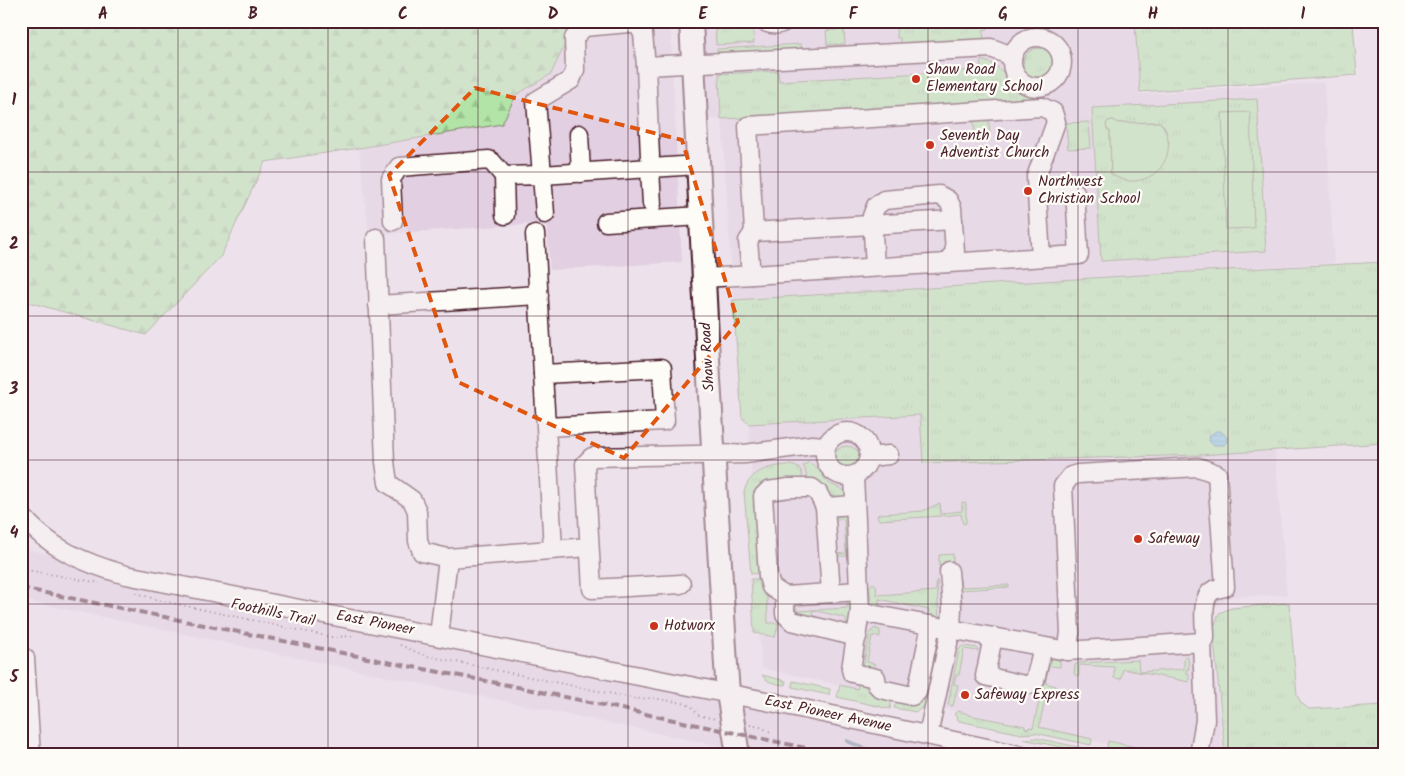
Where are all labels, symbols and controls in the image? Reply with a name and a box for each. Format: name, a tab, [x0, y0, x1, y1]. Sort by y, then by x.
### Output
text: A	[98, 2, 108, 27]
text: B	[248, 2, 258, 27]
text: C	[398, 2, 408, 27]
text: D	[548, 2, 559, 27]
text: E	[699, 2, 709, 27]
text: F	[849, 2, 859, 27]
text: G	[998, 2, 1008, 27]
text: H	[1148, 2, 1158, 27]
text: I	[1301, 2, 1306, 27]
place label: Shaw Road Elementary School	[926, 58, 1043, 99]
marker: Shaw Road Elementary School	[910, 73, 922, 85]
text: 1	[12, 88, 17, 113]
place label: Seventh Day Adventist Church	[940, 124, 1049, 165]
marker: Seventh Day Adventist Church	[924, 139, 936, 151]
place label: Northwest Christian School	[1038, 170, 1141, 211]
marker: Northwest Christian School	[1022, 185, 1034, 197]
text: 2	[9, 232, 19, 257]
street label: Shaw Road	[694, 321, 722, 392]
text: 3	[9, 377, 19, 402]
text: 4	[10, 521, 19, 546]
place label: Safeway	[1148, 527, 1201, 551]
marker: Safeway	[1132, 533, 1144, 545]
street label: Foothills Trail	[228, 592, 318, 634]
street label: East Pioneer	[334, 604, 417, 643]
place label: Hotworx	[664, 614, 716, 638]
marker: Hotworx	[648, 620, 660, 632]
text: 5	[9, 665, 20, 690]
place label: Safeway Express	[975, 683, 1080, 707]
street label: East Pioneer Avenue	[762, 689, 894, 739]
marker: Safeway Express	[959, 689, 971, 701]

